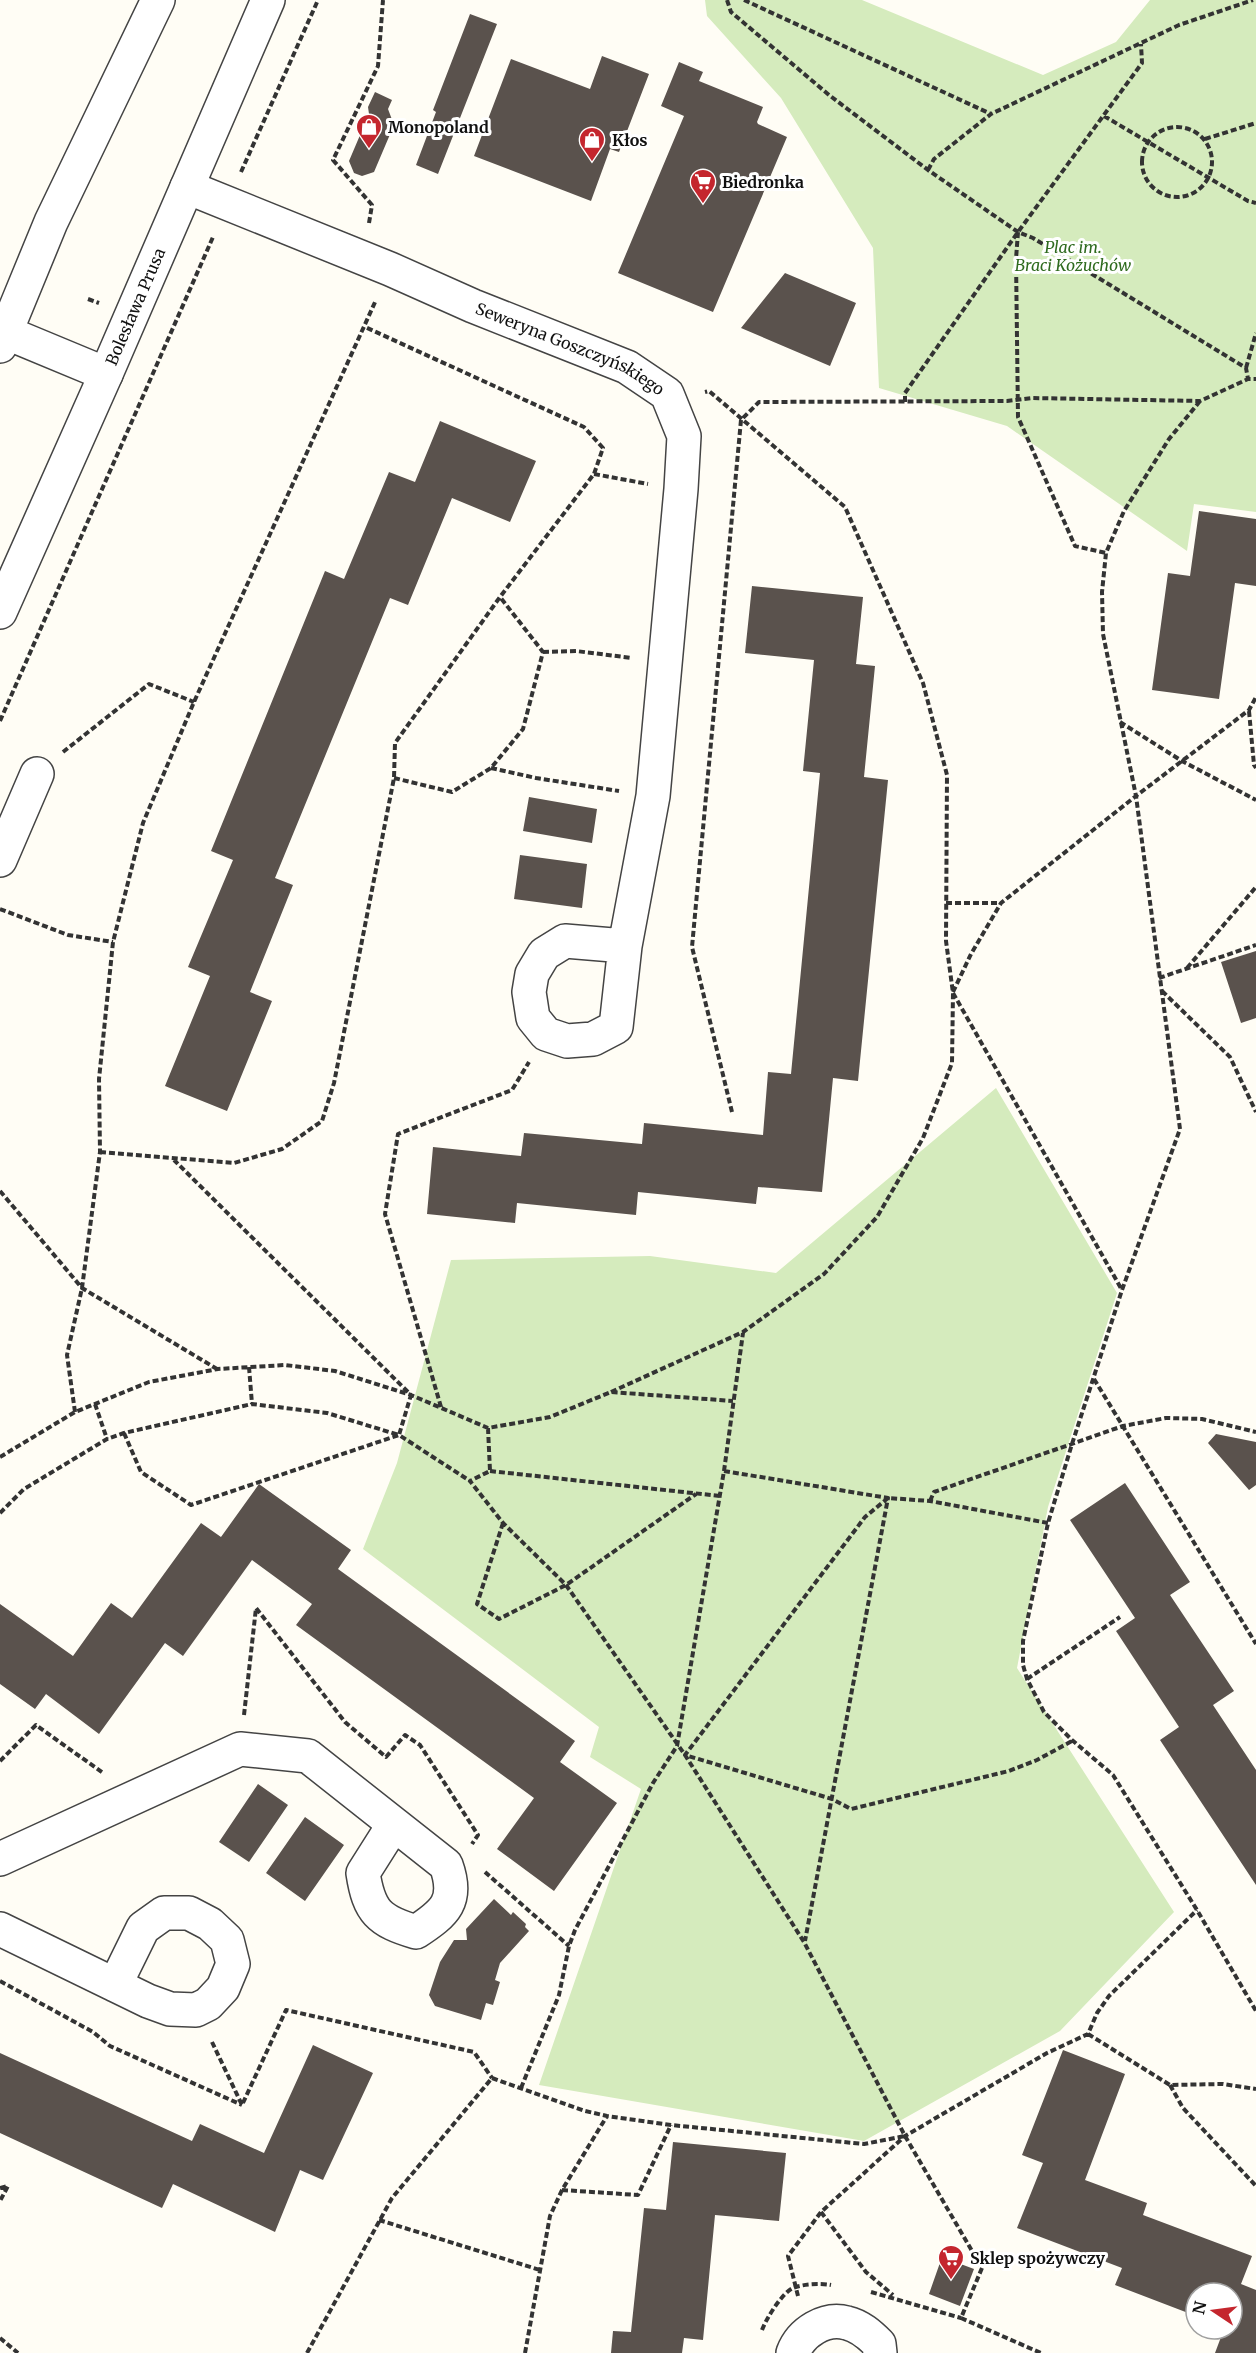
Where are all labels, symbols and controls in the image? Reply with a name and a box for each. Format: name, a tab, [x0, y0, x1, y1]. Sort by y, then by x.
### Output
shop icon: Monopoland	[354, 112, 384, 150]
place label: Monopoland	[388, 117, 489, 137]
shop icon: Kłos	[577, 125, 607, 163]
place label: Kłos	[612, 130, 648, 150]
supermarket icon: Biedronka	[688, 167, 718, 205]
place label: Biedronka	[722, 172, 804, 192]
park label: Plac im. Braci Kożuchów	[1015, 237, 1131, 275]
street label: Bolesława Prusa	[101, 244, 170, 368]
street label: Seweryna Goszczyńskiego	[473, 298, 668, 399]
supermarket icon: Sklep spożywczy	[936, 2243, 966, 2281]
place label: Sklep spożywczy	[970, 2248, 1106, 2268]
north arrow	[1184, 2281, 1244, 2341]
text: N	[1188, 2299, 1211, 2316]

